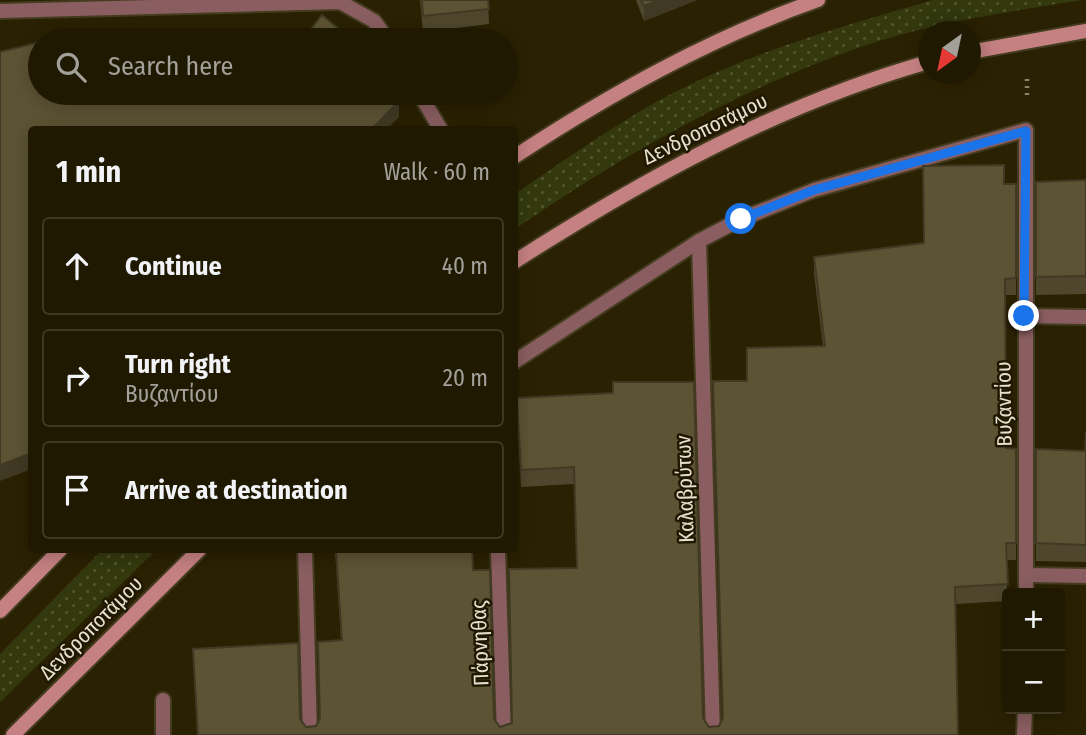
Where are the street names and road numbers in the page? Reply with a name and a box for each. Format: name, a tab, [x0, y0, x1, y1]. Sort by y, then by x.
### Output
street label: Δενδροποτάμου	[638, 88, 772, 170]
street label: Βυζαντίου	[990, 361, 1018, 447]
street label: Καλαβρύτων	[670, 435, 700, 543]
street label: Δενδροποτάμου	[34, 571, 148, 685]
street label: Πάρνηθας	[466, 600, 494, 686]

